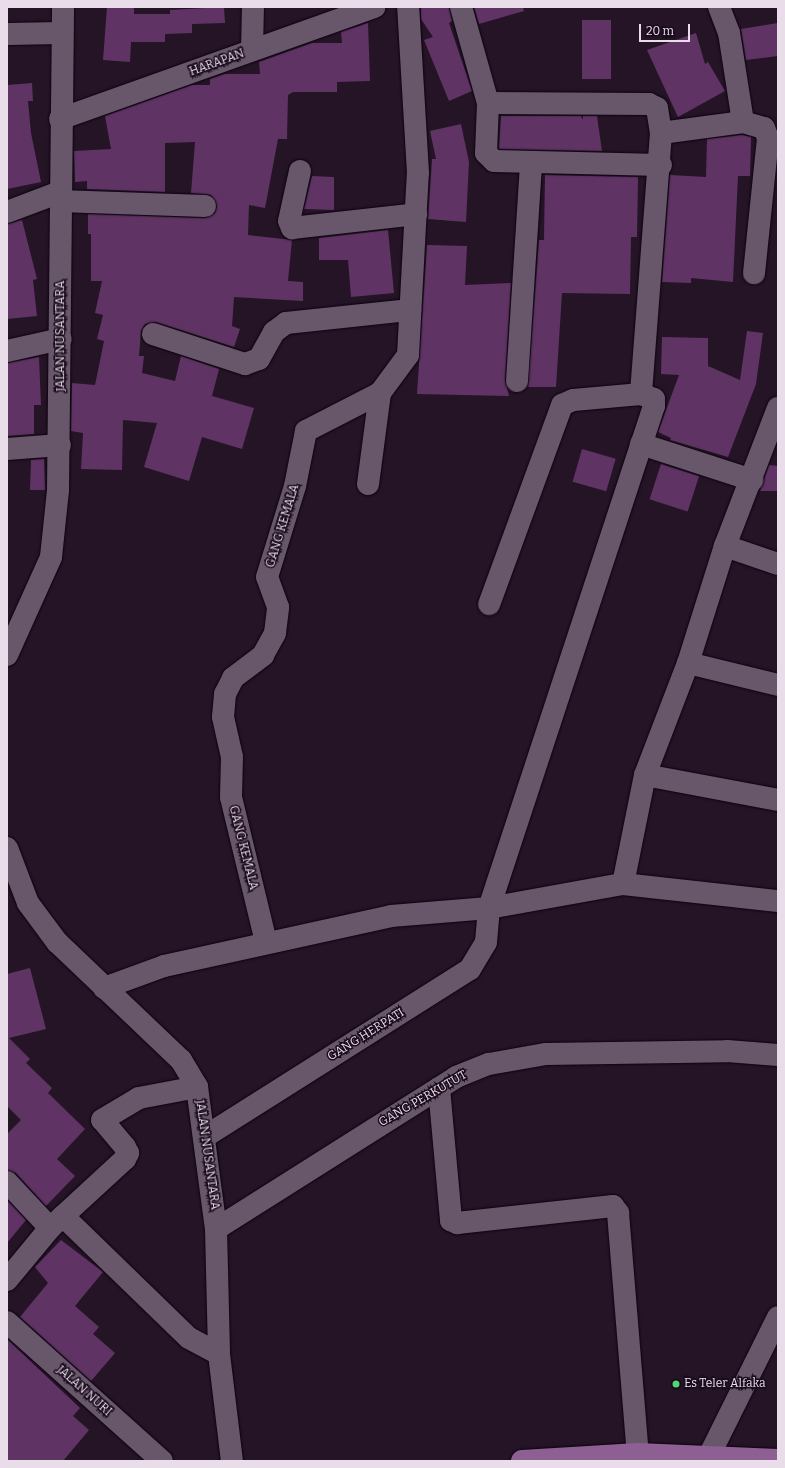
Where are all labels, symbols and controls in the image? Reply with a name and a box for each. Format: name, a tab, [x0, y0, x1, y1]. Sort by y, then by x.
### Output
scale bar	[641, 16, 692, 42]
text: 20 m	[646, 24, 674, 38]
street label: HARAPAN	[188, 46, 246, 80]
street label: JALAN NUSANTARA	[54, 281, 68, 391]
street label: GANG KEMALA	[263, 482, 303, 570]
street label: GANG KEMALA	[226, 804, 260, 892]
street label: GANG HERPATI	[325, 1006, 407, 1064]
street label: GANG PERKUTUT	[376, 1068, 470, 1130]
street label: JALAN NUSANTARA	[192, 1099, 222, 1211]
street label: JALAN NURI	[54, 1363, 114, 1419]
place label: Es Teler Alfaka	[684, 1377, 766, 1391]
marker: Es Teler Alfaka	[671, 1379, 681, 1389]

